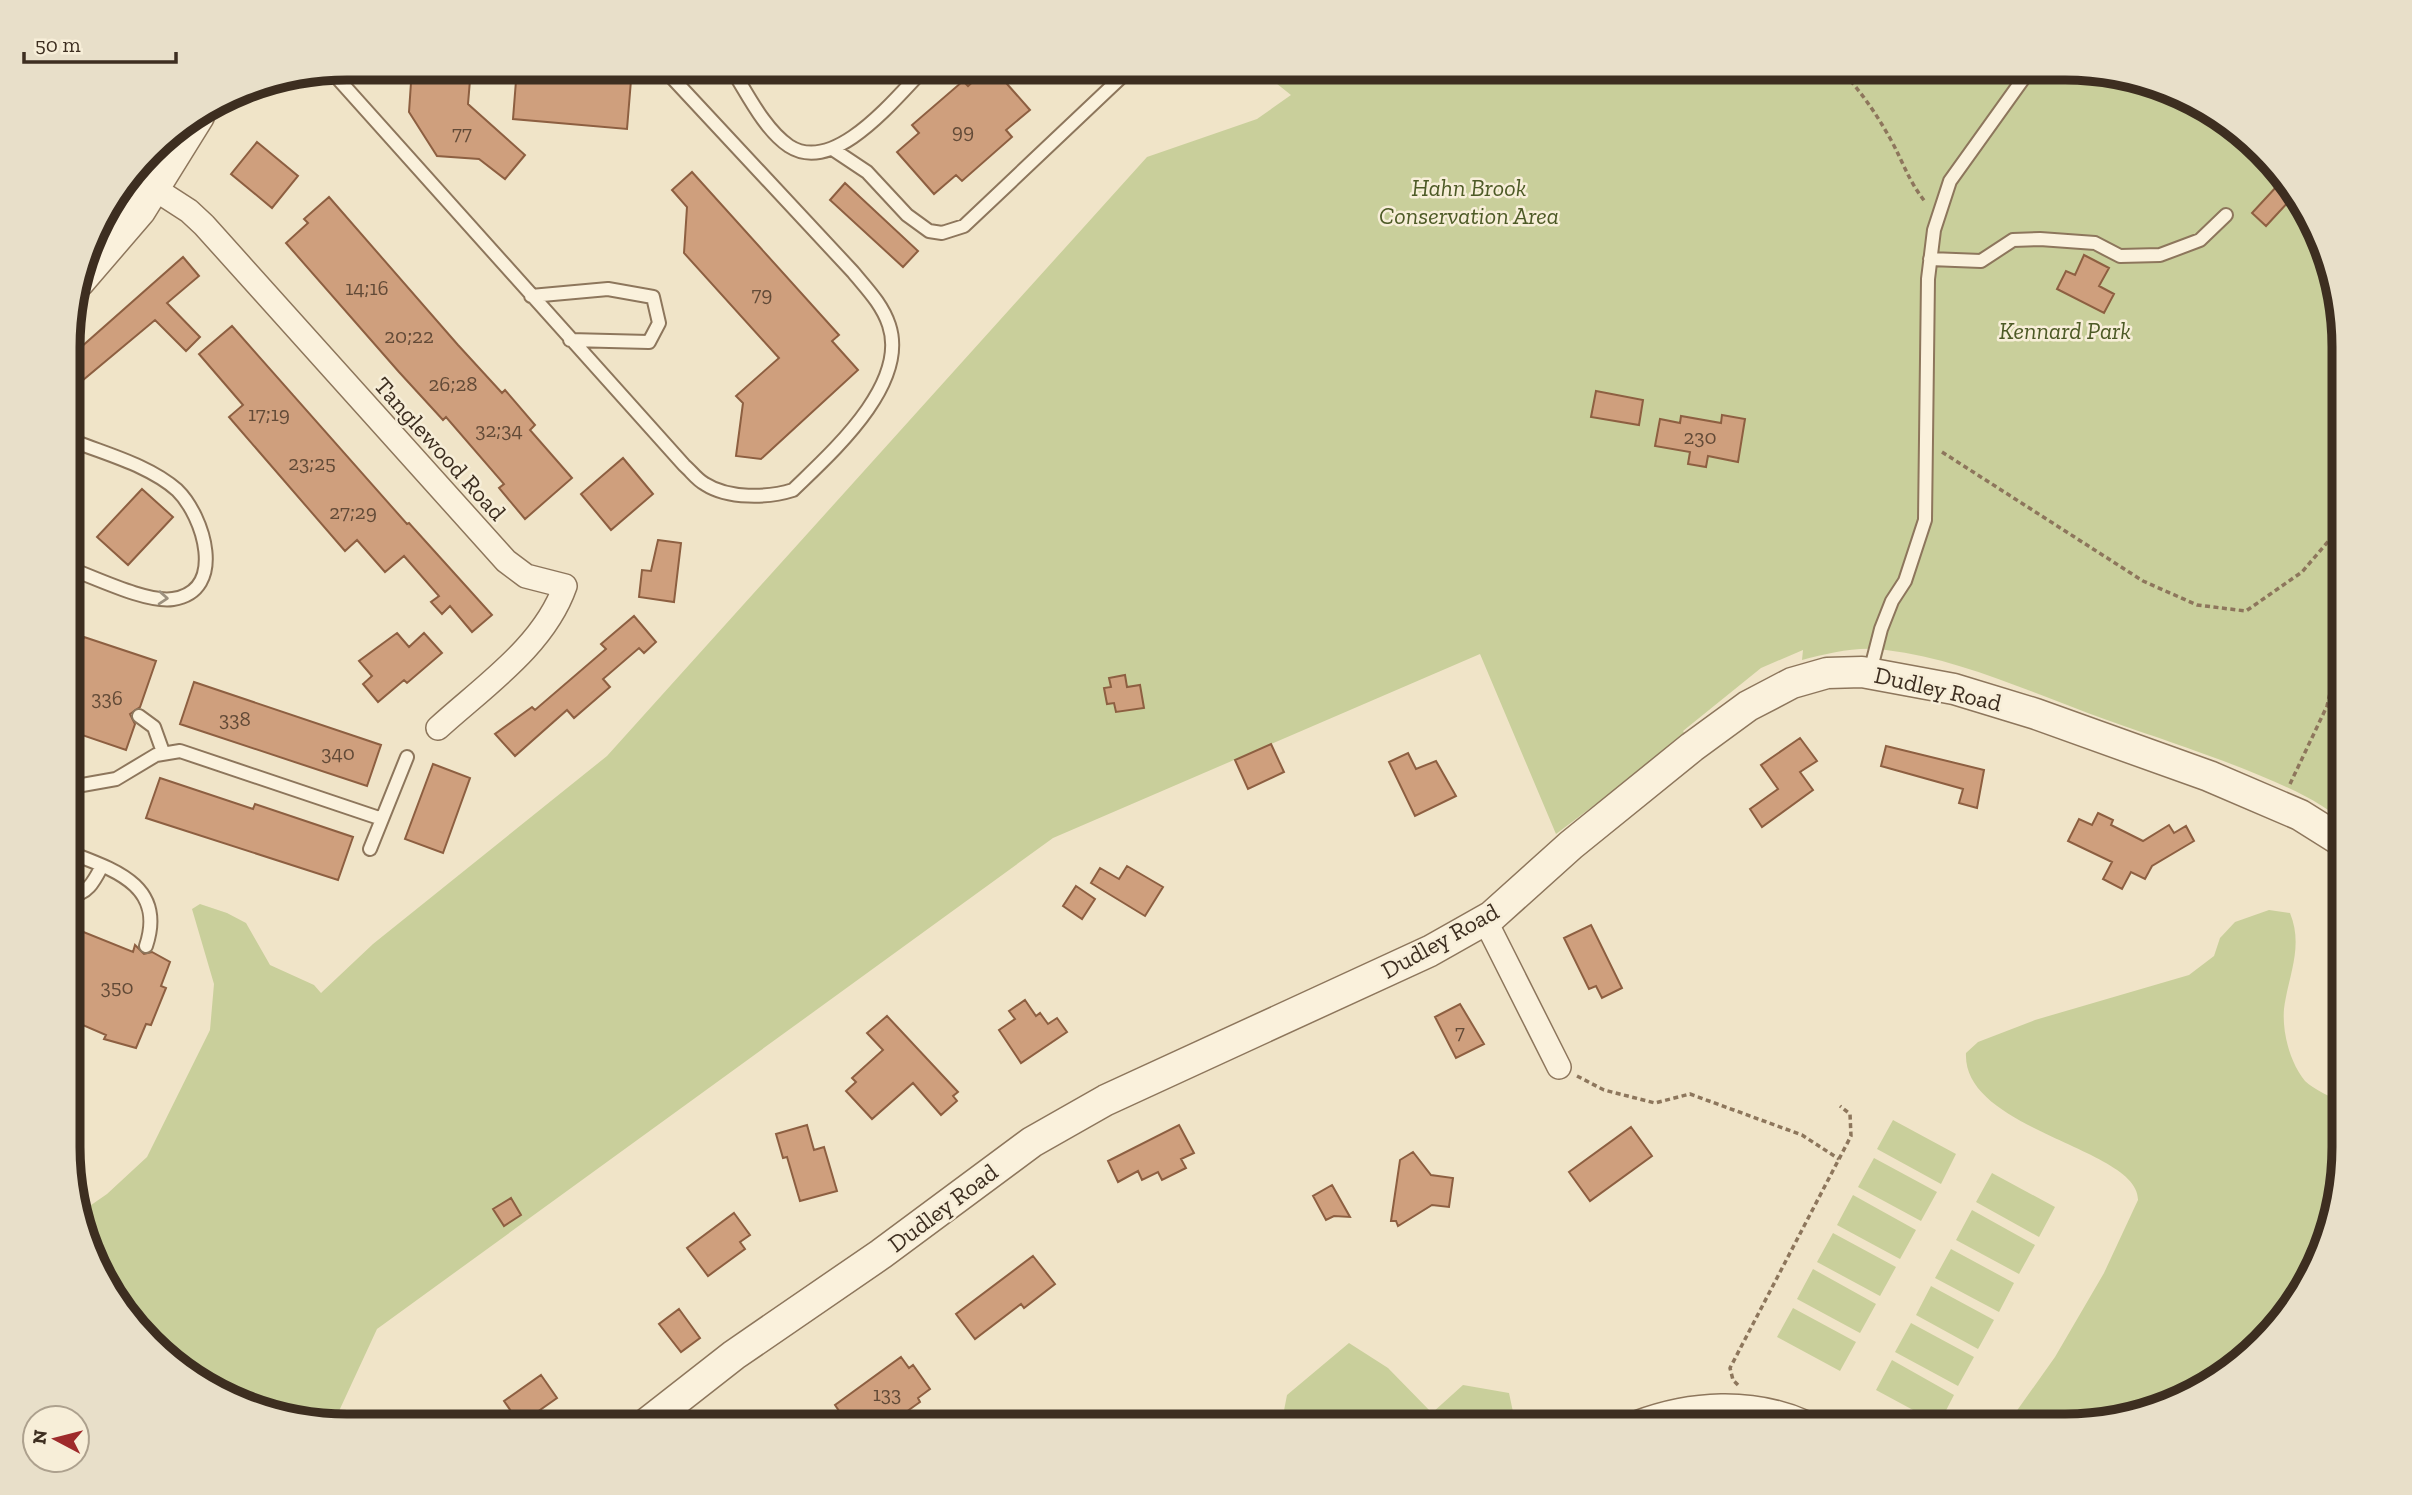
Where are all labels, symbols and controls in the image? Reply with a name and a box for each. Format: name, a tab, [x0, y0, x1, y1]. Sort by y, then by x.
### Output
scale bar	[24, 21, 177, 65]
text: 50 m	[35, 32, 81, 57]
house number: 99	[952, 118, 974, 143]
house number: 77	[452, 120, 472, 145]
park label: Hahn Brook Conservation Area	[1379, 173, 1559, 230]
house number: 14;16	[345, 275, 389, 300]
house number: 79	[751, 281, 773, 306]
park label: Kennard Park	[1999, 316, 2131, 345]
house number: 20;22	[384, 323, 434, 348]
street label: Tanglewood Road	[368, 371, 512, 526]
house number: 26;28	[429, 371, 478, 396]
house number: 17;19	[248, 401, 290, 426]
house number: 32;34	[475, 417, 523, 442]
house number: 230	[1683, 424, 1717, 449]
house number: 23;25	[288, 450, 336, 475]
house number: 27;29	[329, 499, 377, 524]
one-way arrow	[158, 590, 169, 605]
street label: Dudley Road	[1872, 660, 2004, 717]
house number: 336	[91, 685, 123, 710]
house number: 338	[219, 706, 251, 731]
house number: 340	[321, 740, 355, 765]
street label: Dudley Road	[1376, 896, 1503, 985]
house number: 350	[100, 974, 134, 999]
house number: 7	[1455, 1019, 1465, 1044]
street label: Dudley Road	[882, 1157, 1003, 1258]
house number: 133	[873, 1381, 901, 1406]
north arrow	[21, 1404, 91, 1474]
text: N	[27, 1428, 52, 1446]

